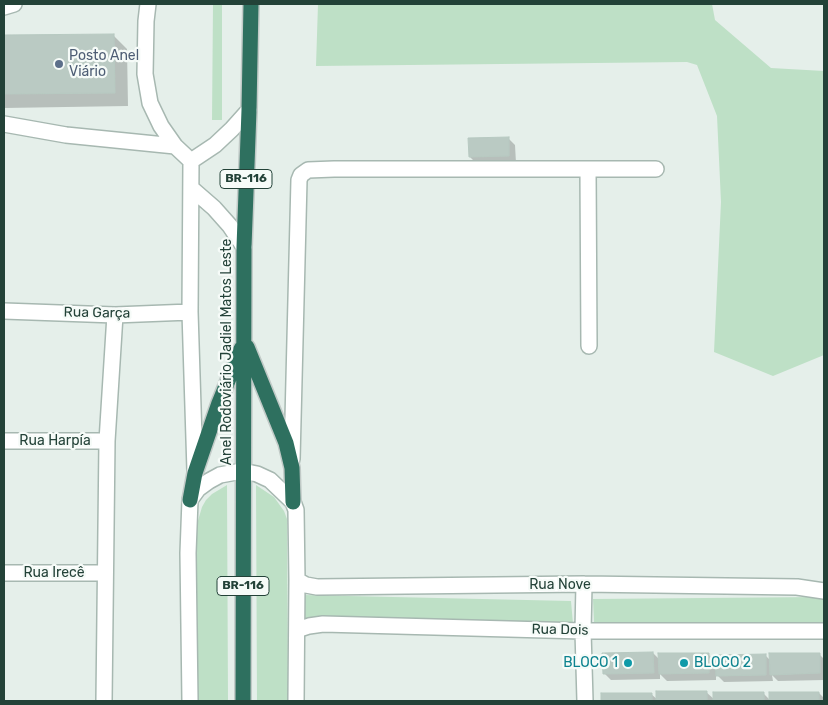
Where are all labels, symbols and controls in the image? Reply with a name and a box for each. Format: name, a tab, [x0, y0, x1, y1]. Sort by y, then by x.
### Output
place label: Posto Anel Viário	[69, 48, 139, 80]
marker: Posto Anel Viário	[53, 58, 65, 70]
road number: BR-116	[220, 170, 272, 188]
street label: Anel Rodoviário Jadiel Matos Leste	[219, 239, 235, 465]
street label: Rua Garça	[64, 304, 130, 322]
street label: Rua Harpía	[19, 433, 91, 449]
street label: Rua Irecê	[23, 565, 85, 581]
road number: BR-116	[217, 576, 269, 596]
street label: Rua Nove	[529, 577, 591, 593]
street label: Rua Dois	[531, 621, 589, 639]
place label: BLOCO 1	[563, 655, 618, 671]
place label: BLOCO 2	[694, 655, 751, 671]
marker: BLOCO 1	[622, 657, 634, 669]
marker: BLOCO 2	[678, 657, 690, 669]

